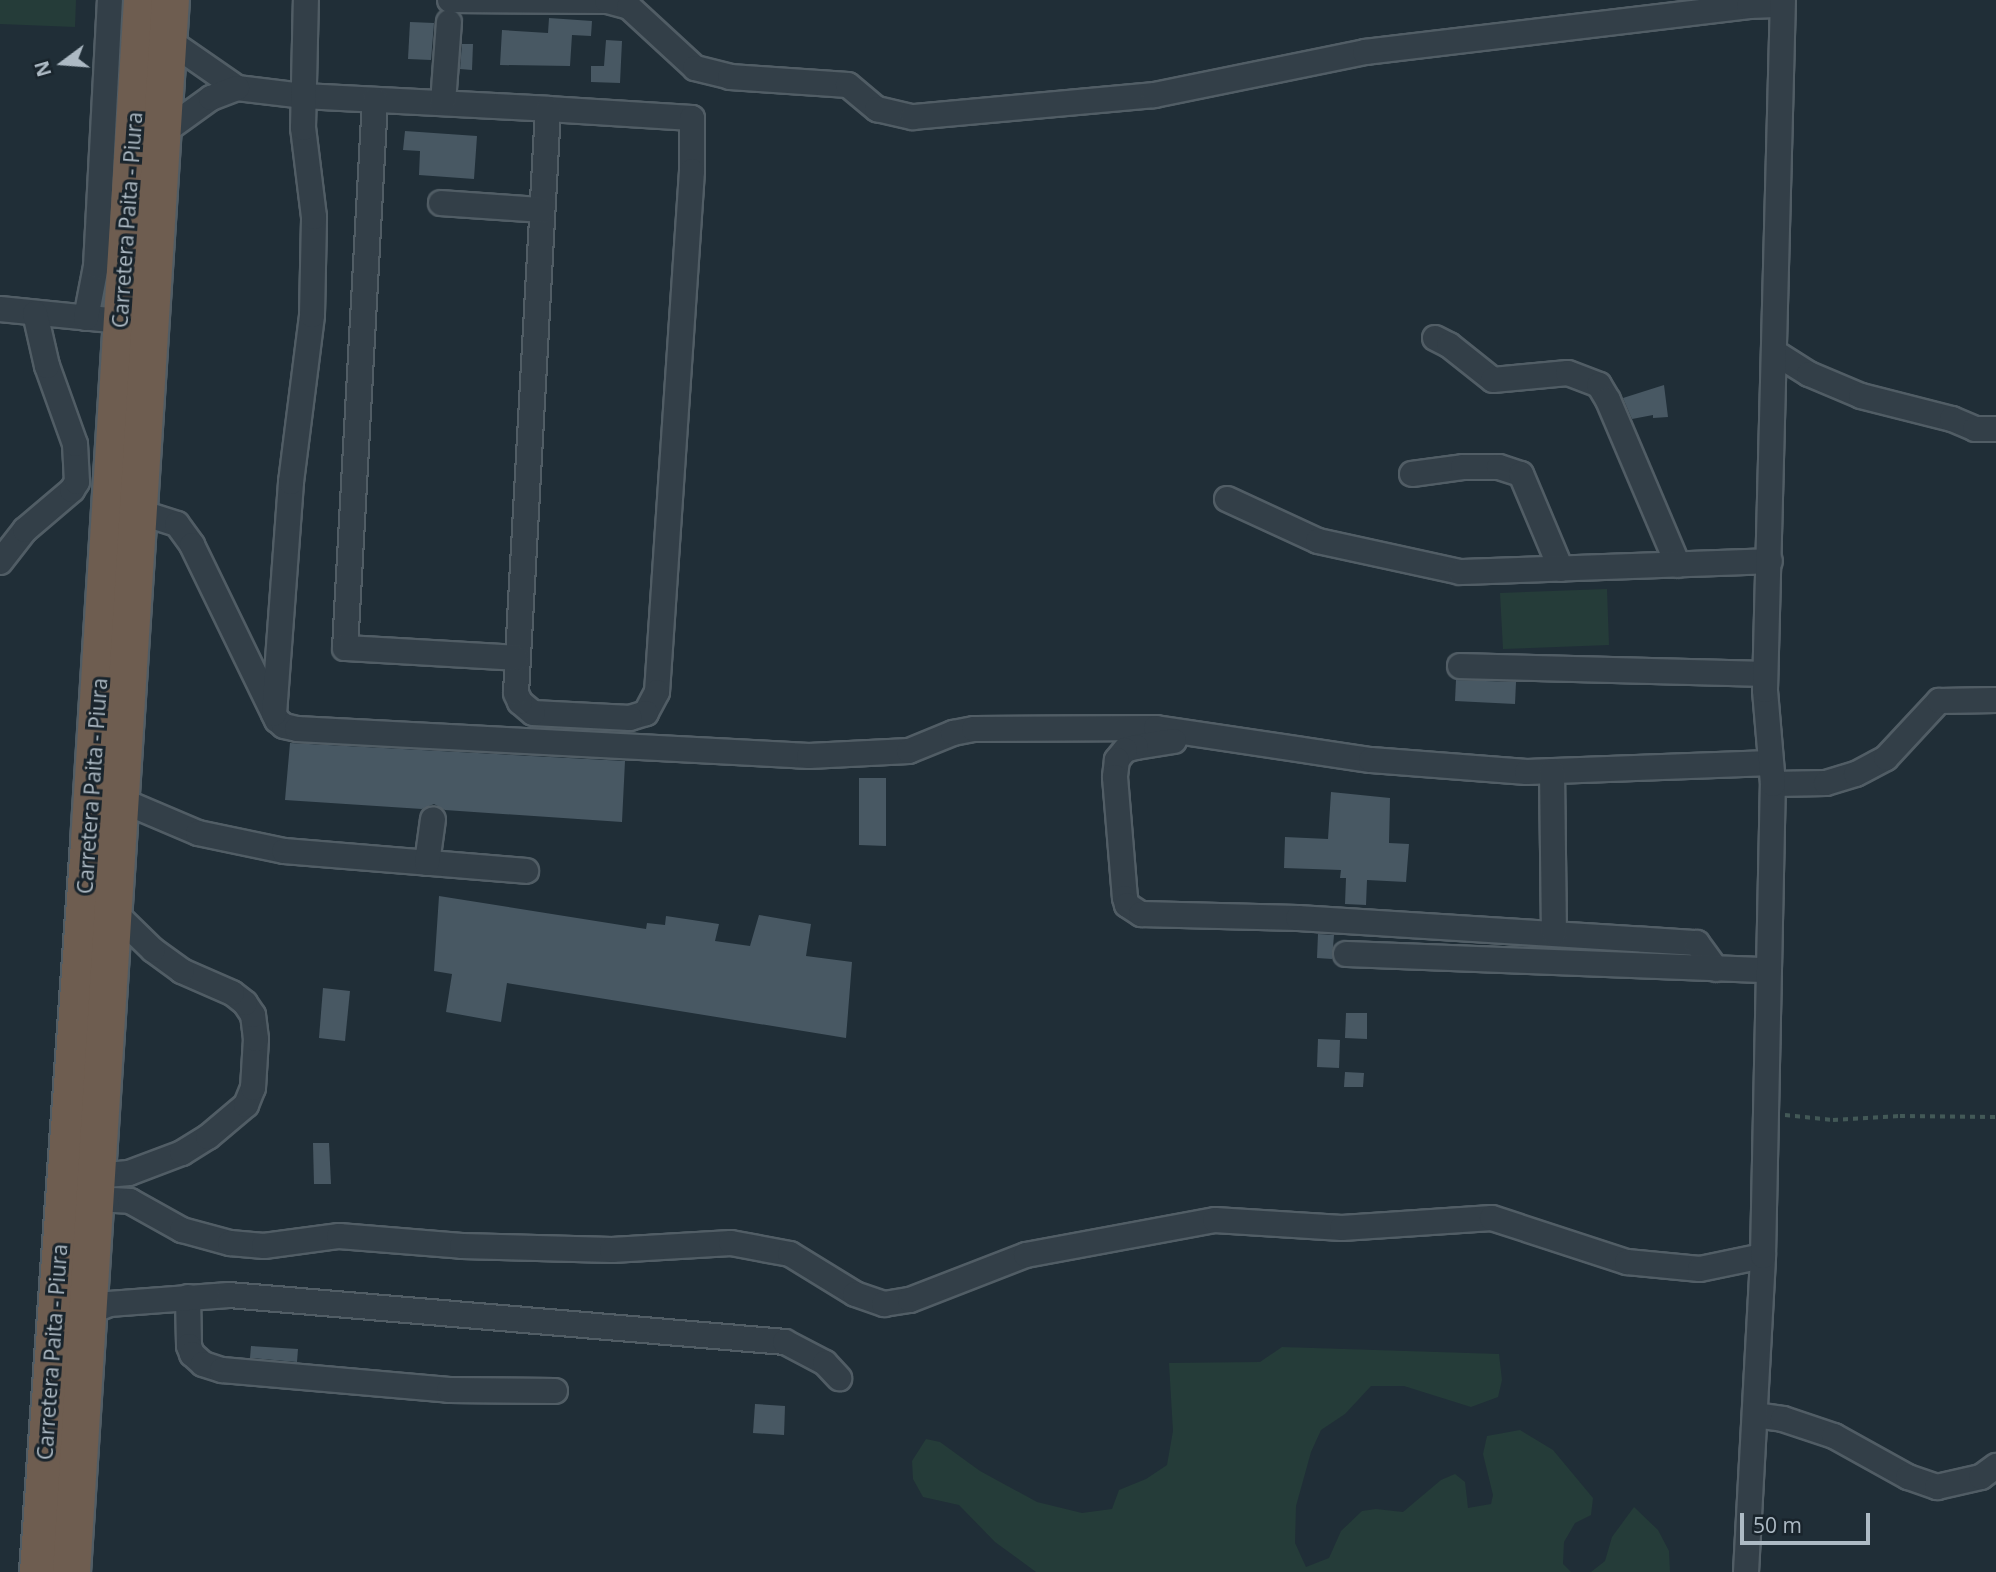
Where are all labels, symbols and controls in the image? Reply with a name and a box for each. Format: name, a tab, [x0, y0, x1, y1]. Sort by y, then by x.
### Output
north arrow	[28, 28, 98, 98]
text: N	[28, 58, 57, 80]
street label: Carretera Paita - Piura	[107, 111, 147, 329]
street label: Carretera Paita - Piura	[72, 677, 112, 895]
street label: Carretera Paita - Piura	[32, 1243, 72, 1461]
scale bar	[1744, 1498, 1874, 1542]
text: 50 m	[1753, 1511, 1802, 1539]

